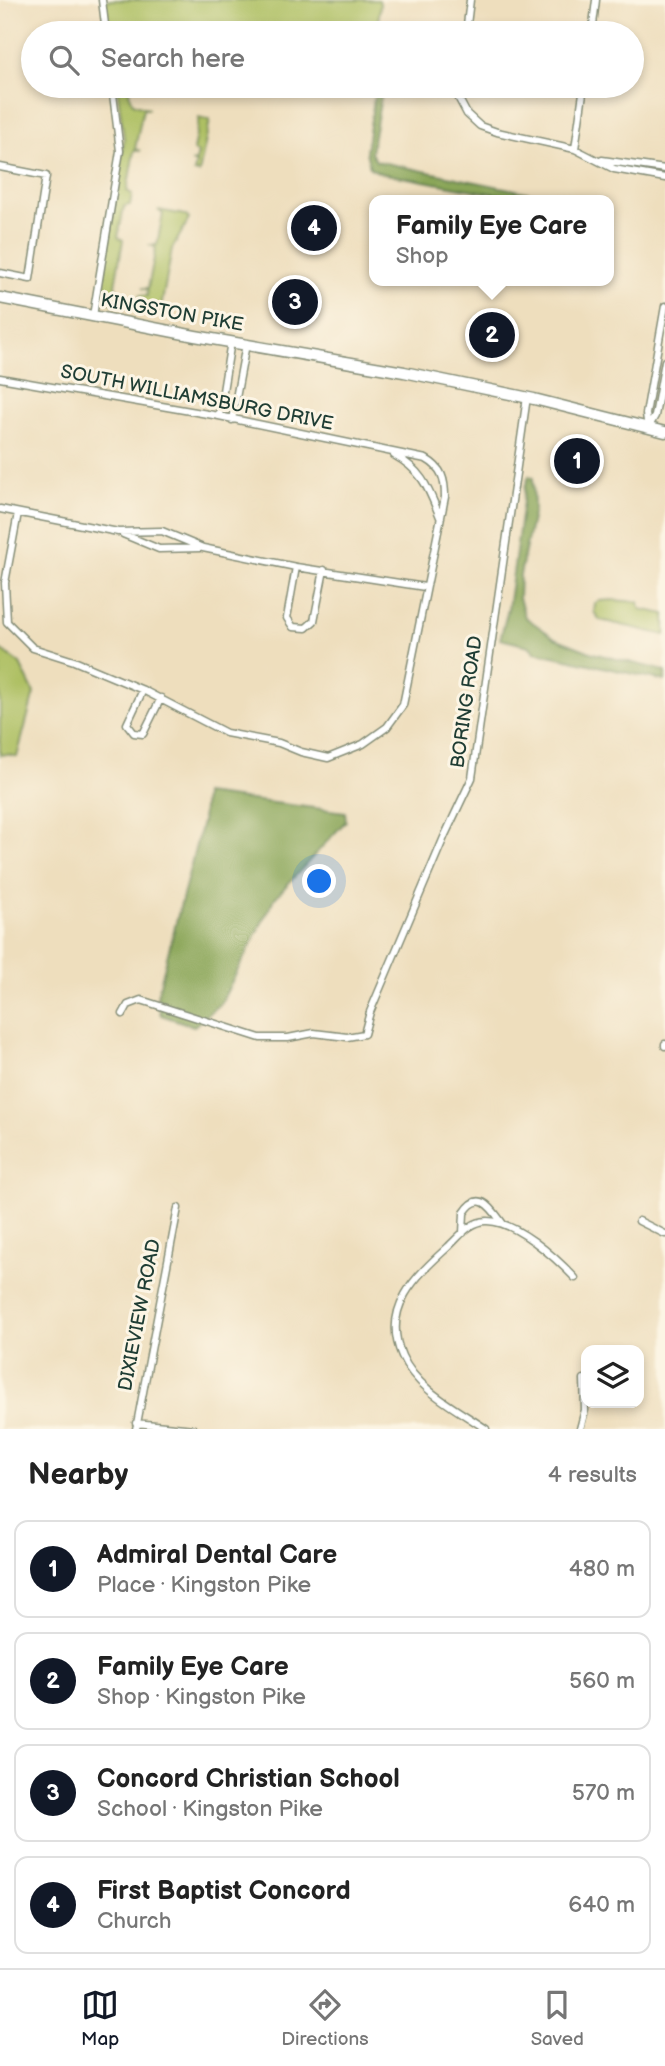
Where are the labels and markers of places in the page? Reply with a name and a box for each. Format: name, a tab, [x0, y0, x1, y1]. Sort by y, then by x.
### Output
pin: 4	[291, 202, 337, 254]
pin: 3	[272, 276, 318, 328]
pin: 2	[469, 309, 515, 361]
pin: 1	[554, 435, 600, 487]

